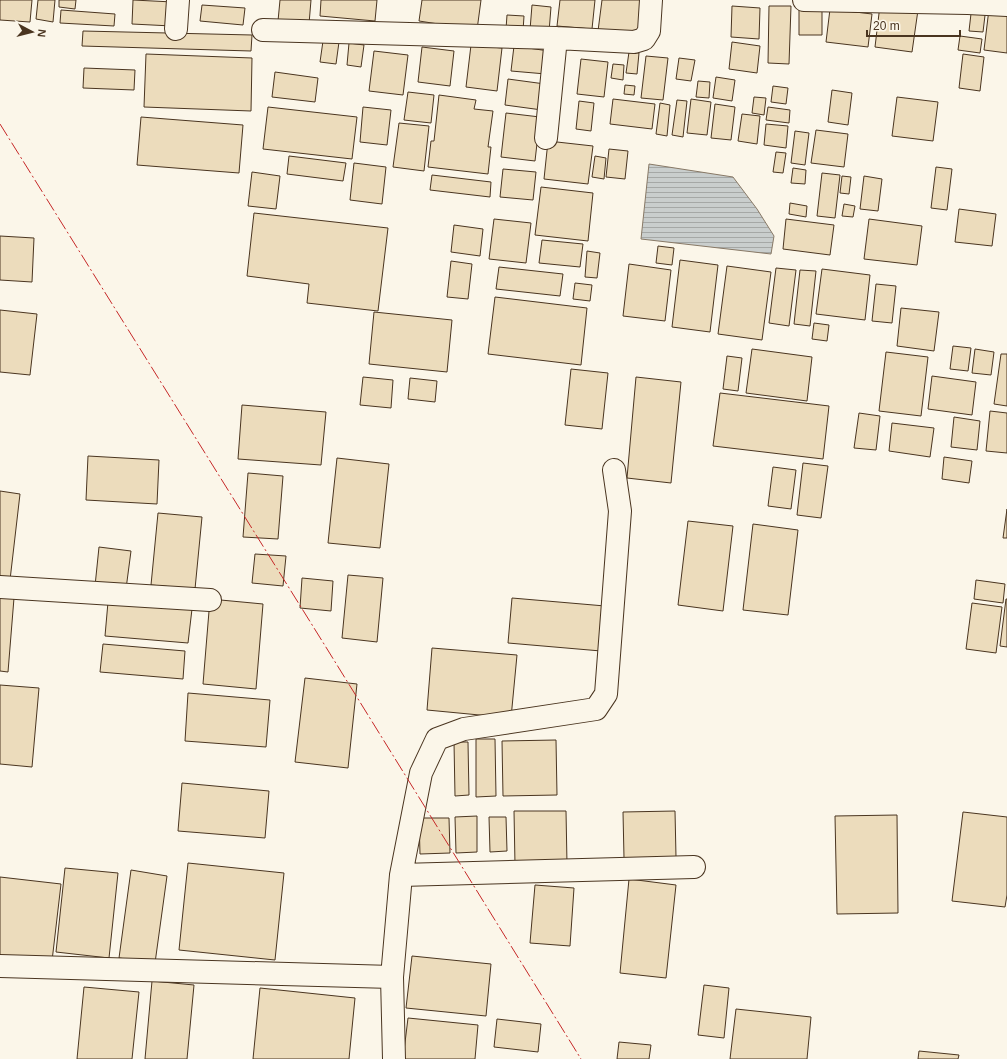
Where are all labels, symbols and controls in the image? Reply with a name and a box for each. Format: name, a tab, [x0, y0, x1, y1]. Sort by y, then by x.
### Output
north arrow	[12, 12, 52, 52]
scale bar	[867, 12, 960, 38]
text: 20 m	[873, 19, 900, 33]
text: N	[35, 29, 48, 38]

